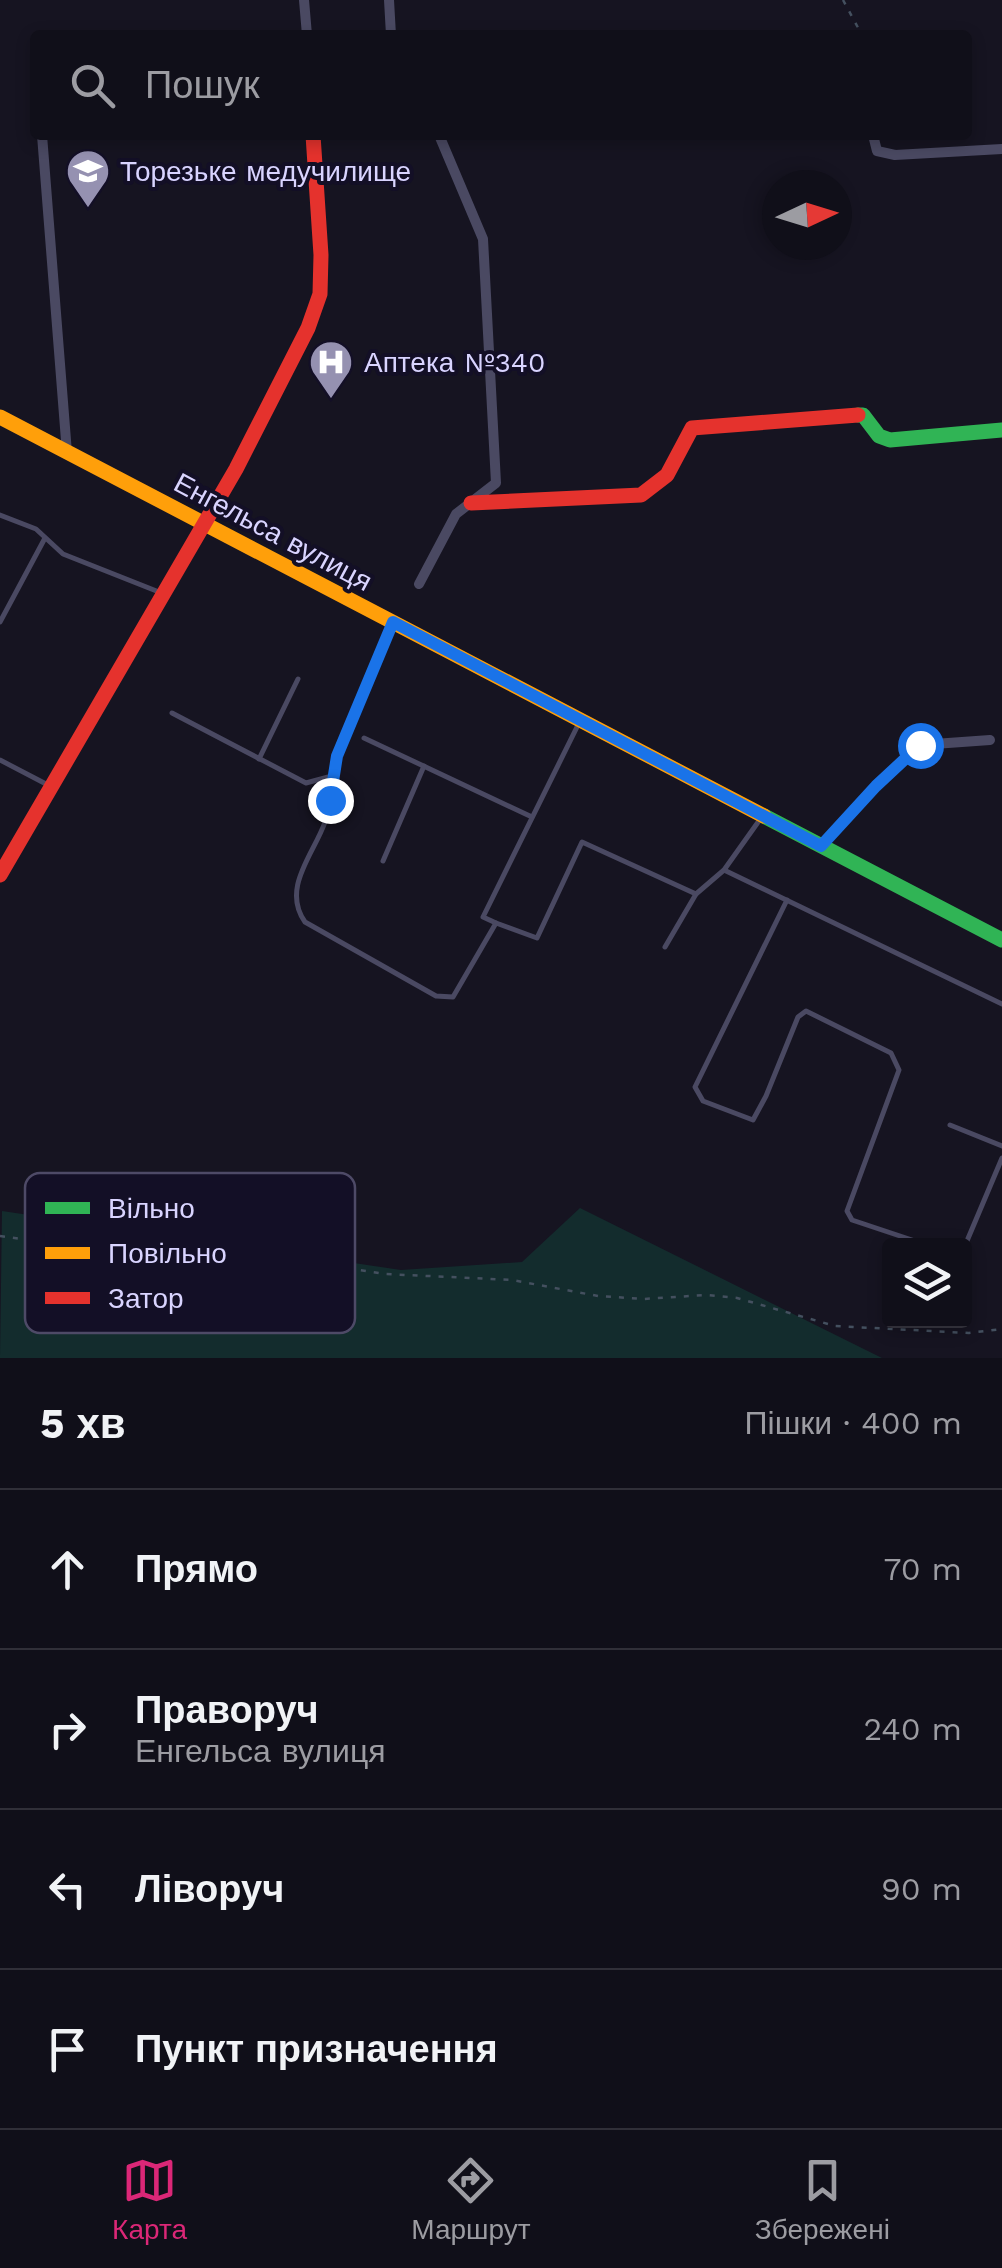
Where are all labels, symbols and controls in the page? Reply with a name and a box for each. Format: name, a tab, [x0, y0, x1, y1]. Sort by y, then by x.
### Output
search box	[30, 30, 972, 140]
icon: search	[65, 58, 120, 113]
text: Пошук	[145, 63, 260, 107]
school or university icon: Торезьке медучилище	[65, 148, 111, 209]
place label: Торезьке медучилище	[120, 155, 411, 188]
north arrow	[762, 170, 852, 260]
hospital icon: Аптека №340	[308, 339, 354, 400]
place label: Аптека №340	[364, 346, 545, 379]
street label: Енгельса вулиця	[168, 466, 378, 598]
route start	[898, 723, 944, 769]
route end	[308, 778, 354, 824]
legend	[25, 1173, 355, 1333]
text: Вільно	[108, 1192, 195, 1225]
text: Повільно	[108, 1237, 227, 1270]
map controls	[882, 1238, 972, 1328]
button: layers	[882, 1238, 972, 1328]
text: Затор	[108, 1282, 184, 1315]
text: 5 хв	[40, 1399, 126, 1448]
text: Пішки · 400 m	[745, 1404, 962, 1442]
icon: ahead	[40, 1542, 95, 1597]
text: Прямо	[135, 1547, 258, 1591]
text: 70 m	[883, 1550, 962, 1588]
text: Праворуч	[135, 1688, 319, 1732]
icon: right	[40, 1702, 95, 1757]
text: 240 m	[863, 1710, 962, 1748]
text: Енгельса вулиця	[135, 1732, 386, 1770]
icon: left	[40, 1862, 95, 1917]
text: Ліворуч	[135, 1867, 284, 1911]
text: 90 m	[881, 1870, 962, 1908]
icon: arrive	[40, 2022, 95, 2077]
text: Пункт призначення	[135, 2027, 498, 2071]
tab: Карта	[112, 2153, 187, 2246]
tab: Маршрут	[411, 2153, 531, 2246]
tab: Збережені	[755, 2153, 890, 2246]

